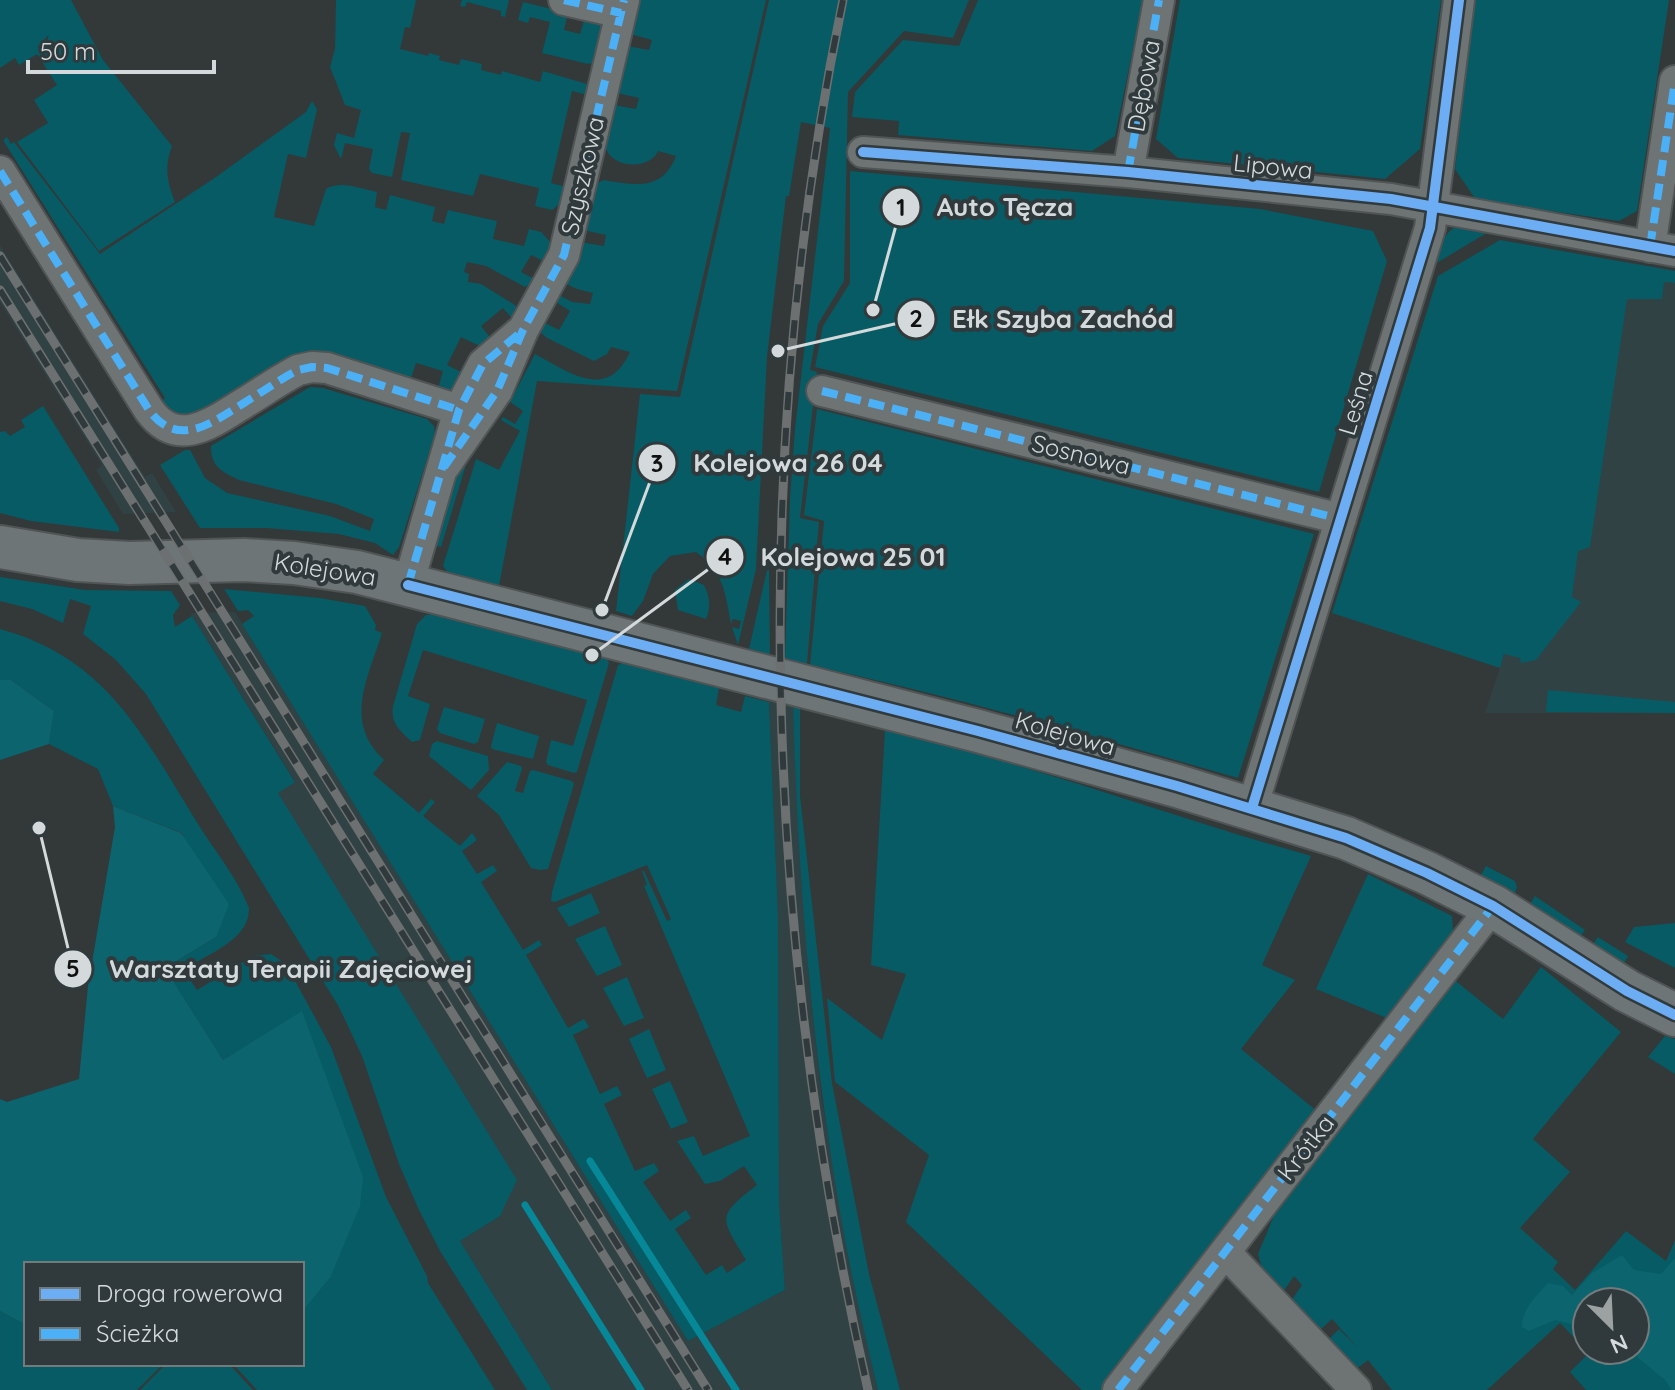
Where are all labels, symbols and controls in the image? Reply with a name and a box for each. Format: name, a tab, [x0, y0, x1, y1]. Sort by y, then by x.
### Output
scale bar	[28, 24, 214, 74]
text: 50 m	[40, 36, 96, 66]
street label: Dębowa	[1120, 38, 1166, 134]
street label: Szyszkowa	[554, 114, 610, 238]
street label: Lipowa	[1232, 147, 1314, 185]
callout: Auto Tęcza	[881, 182, 1089, 232]
text: Auto Tęcza	[937, 190, 1073, 223]
text: 1	[896, 192, 906, 222]
callout: Ełk Szyba Zachód	[896, 294, 1190, 344]
text: Ełk Szyba Zachód	[952, 302, 1174, 335]
text: 2	[909, 303, 923, 333]
street label: Leśna	[1331, 367, 1379, 439]
street label: Sosnowa	[1029, 427, 1134, 481]
callout: Kolejowa 26 04	[637, 438, 899, 488]
text: Kolejowa 26 04	[693, 446, 883, 479]
text: 3	[651, 448, 663, 478]
callout: Kolejowa 25 01	[705, 532, 962, 582]
text: Kolejowa 25 01	[761, 540, 946, 573]
text: 4	[718, 541, 732, 571]
street label: Kolejowa	[272, 546, 378, 592]
street label: Kolejowa	[1012, 704, 1119, 762]
callout: Warsztaty Terapii Zajęciowej	[53, 944, 488, 994]
text: Warsztaty Terapii Zajęciowej	[110, 952, 472, 985]
text: 5	[66, 953, 80, 983]
street label: Krótka	[1270, 1109, 1340, 1186]
legend	[24, 1262, 304, 1366]
text: Droga rowerowa	[96, 1278, 283, 1308]
north arrow	[1571, 1286, 1651, 1366]
text: Ścieżka	[96, 1318, 179, 1348]
text: N	[1606, 1328, 1632, 1360]

